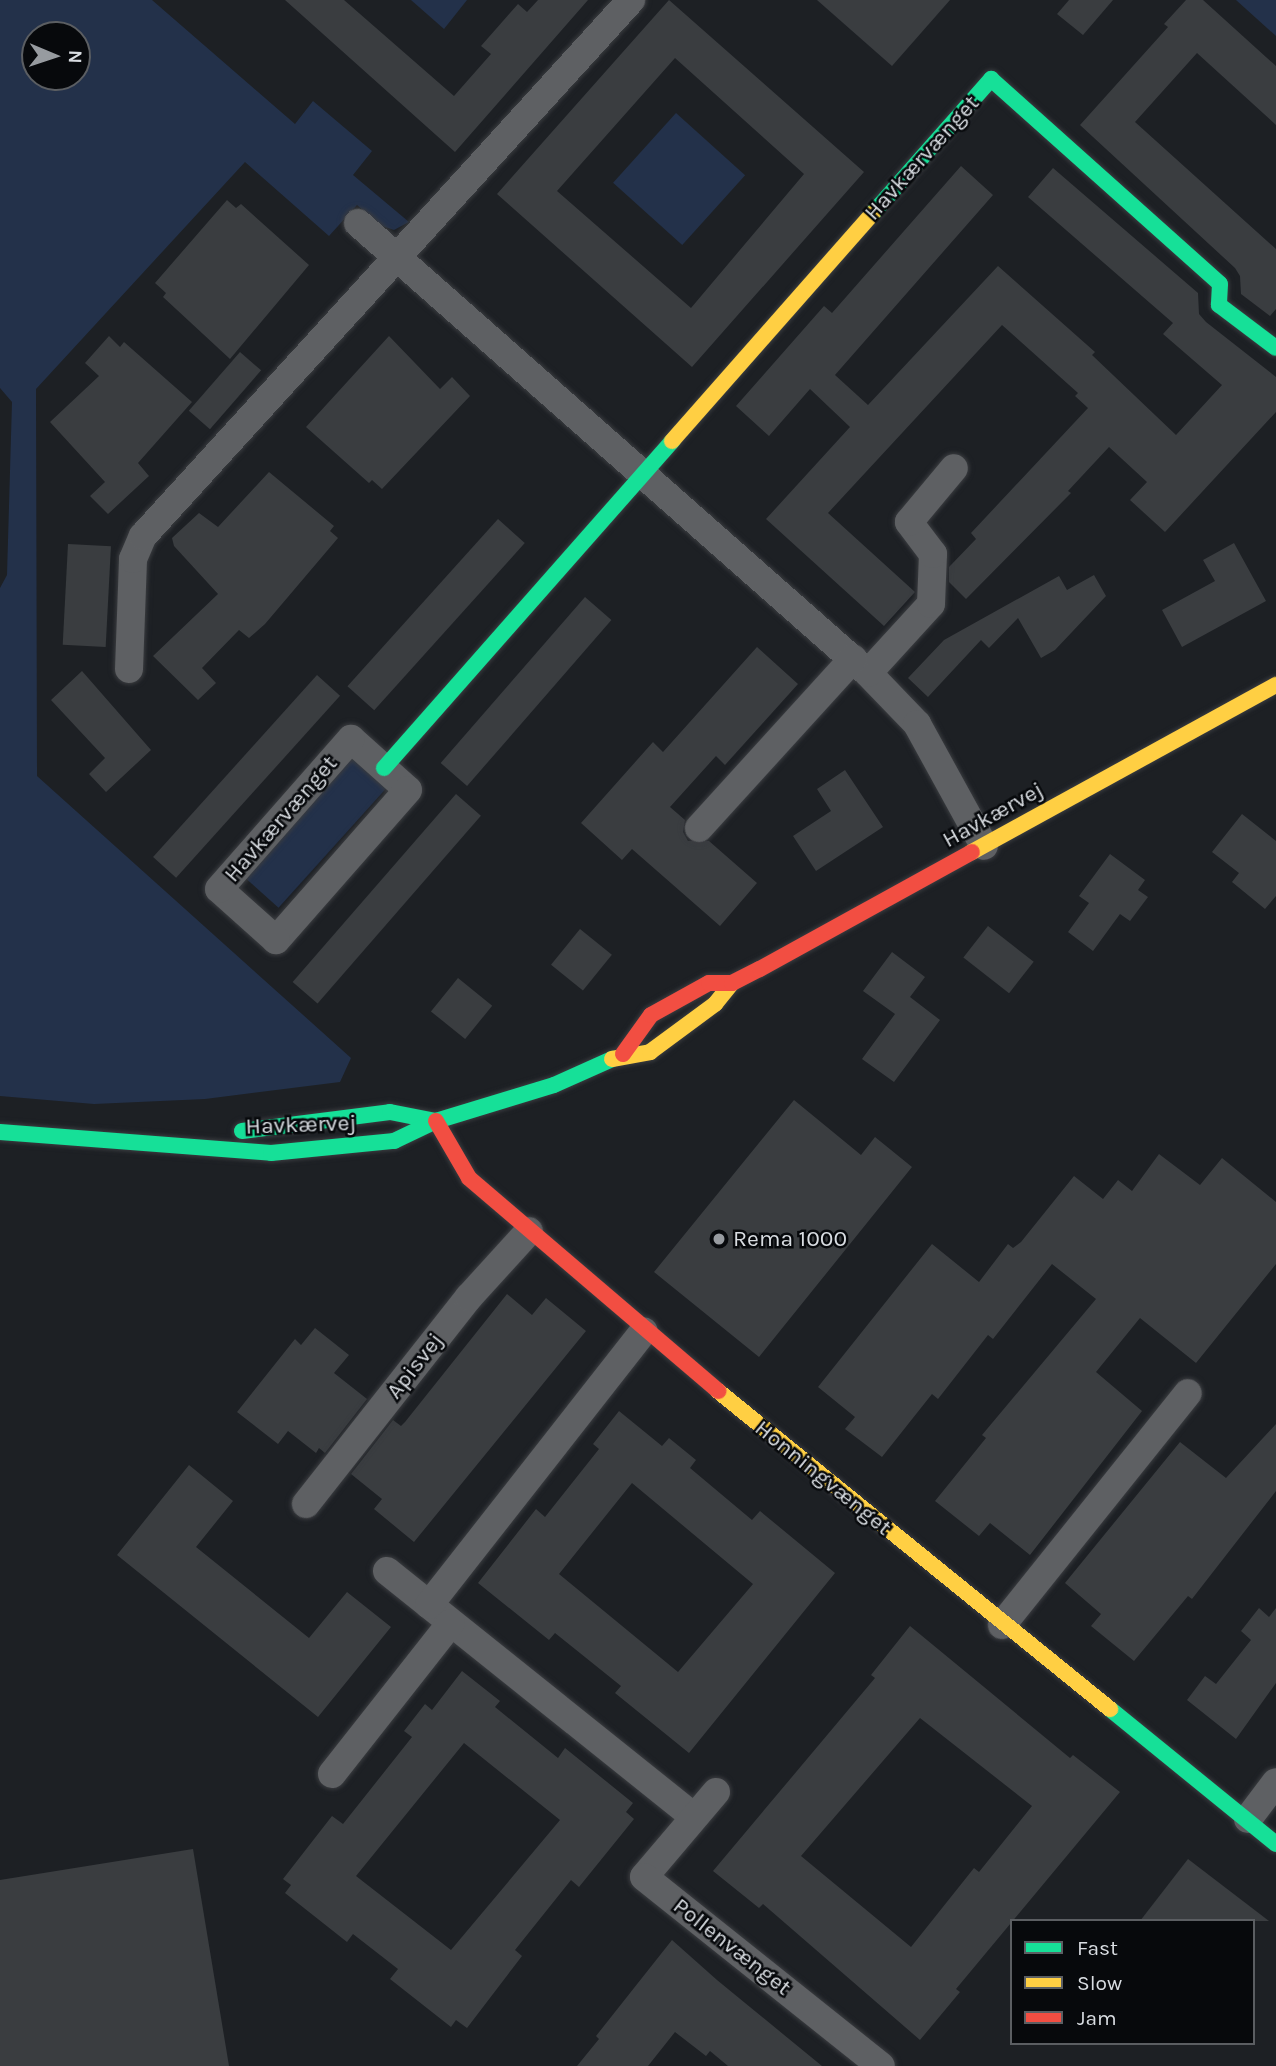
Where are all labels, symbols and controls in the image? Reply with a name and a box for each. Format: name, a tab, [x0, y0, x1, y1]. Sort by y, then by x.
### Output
north arrow	[21, 21, 91, 91]
text: N	[64, 49, 86, 64]
street label: Havkærvænget	[859, 90, 985, 226]
street label: Havkærvænget	[219, 750, 343, 888]
street label: Havkærvej	[938, 776, 1048, 854]
street label: Havkærvej	[245, 1109, 357, 1141]
place label: Rema 1000	[733, 1225, 847, 1253]
marker: Rema 1000	[711, 1231, 727, 1247]
street label: Apisvej	[381, 1327, 449, 1405]
street label: Honningvænget	[749, 1414, 897, 1542]
street label: Pollenvænget	[667, 1892, 797, 2002]
legend	[1010, 1919, 1255, 2045]
text: Fast	[1077, 1936, 1118, 1960]
text: Slow	[1077, 1971, 1122, 1995]
text: Jam	[1077, 2006, 1117, 2030]

